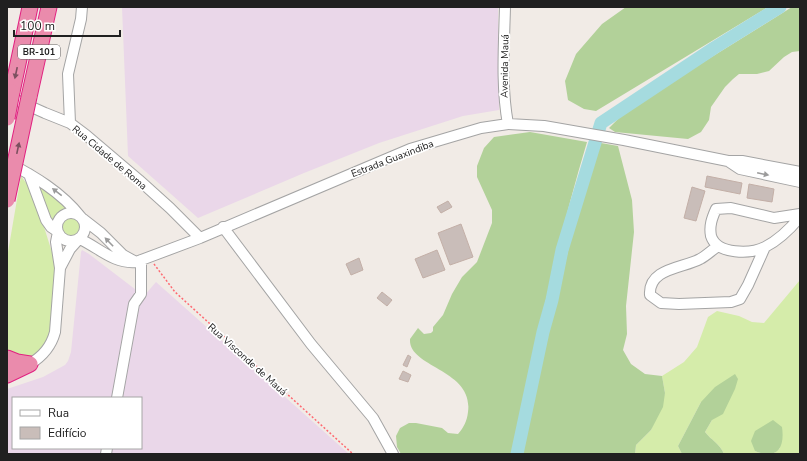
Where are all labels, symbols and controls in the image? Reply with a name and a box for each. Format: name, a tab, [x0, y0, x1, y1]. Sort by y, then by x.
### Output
scale bar	[14, 12, 120, 38]
text: 100 m	[20, 18, 55, 34]
street label: Avenida Mauá	[497, 34, 513, 98]
road number: BR-101	[18, 45, 60, 59]
one-way arrow	[13, 66, 19, 79]
street label: Rua Cidade de Roma	[69, 122, 150, 193]
street label: Estrada Guaxindiba	[349, 137, 436, 181]
one-way arrow	[15, 142, 21, 154]
one-way arrow	[757, 171, 769, 177]
one-way arrow	[51, 188, 62, 197]
one-way arrow	[104, 237, 114, 247]
street label: Rua Visconde de Mauá	[205, 320, 290, 399]
legend	[12, 397, 142, 449]
text: Rua	[48, 405, 69, 421]
text: Edifício	[48, 425, 87, 441]

